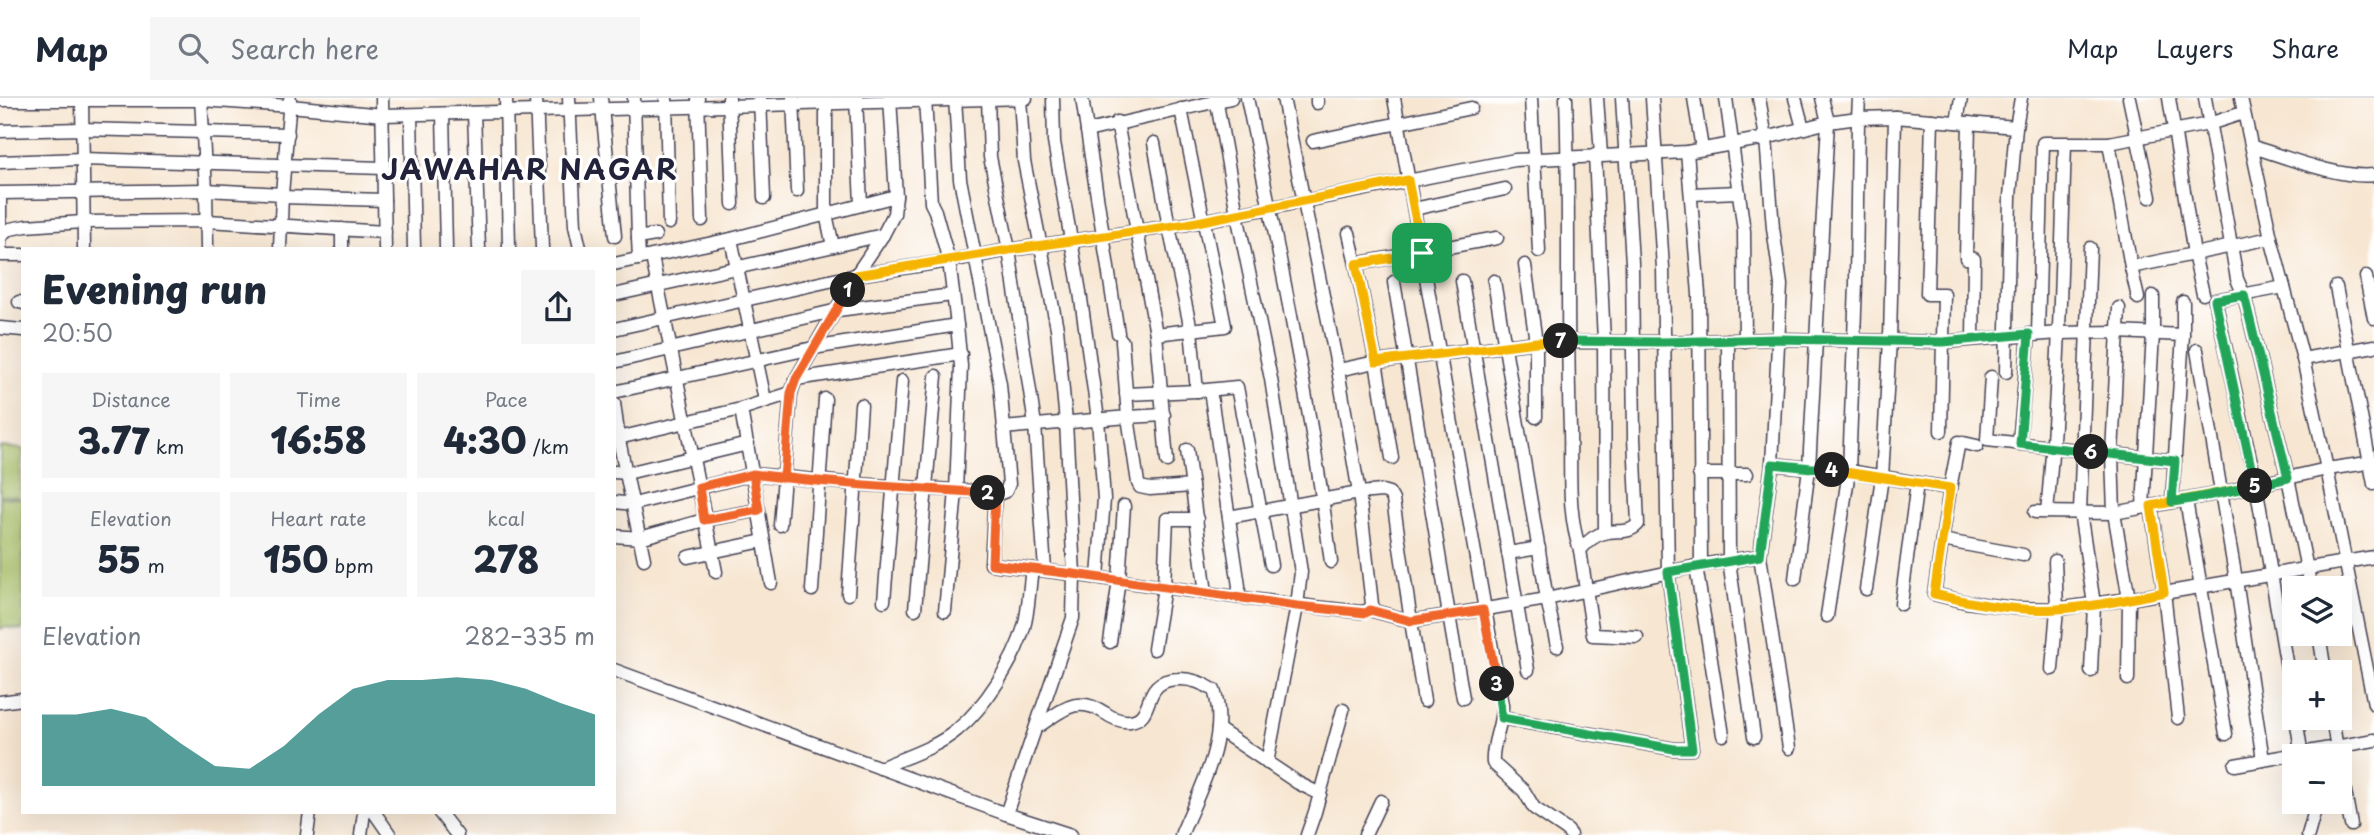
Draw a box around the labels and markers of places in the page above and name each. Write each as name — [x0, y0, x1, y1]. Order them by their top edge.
pin — [1392, 223, 1452, 283]
pin: 1 — [830, 272, 866, 308]
pin: 7 — [1544, 324, 1578, 358]
pin: 6 — [2074, 434, 2108, 470]
pin: 4 — [1814, 452, 1850, 488]
pin: 5 — [2238, 468, 2272, 504]
pin: 2 — [970, 476, 1006, 510]
pin: 3 — [1480, 666, 1514, 702]

